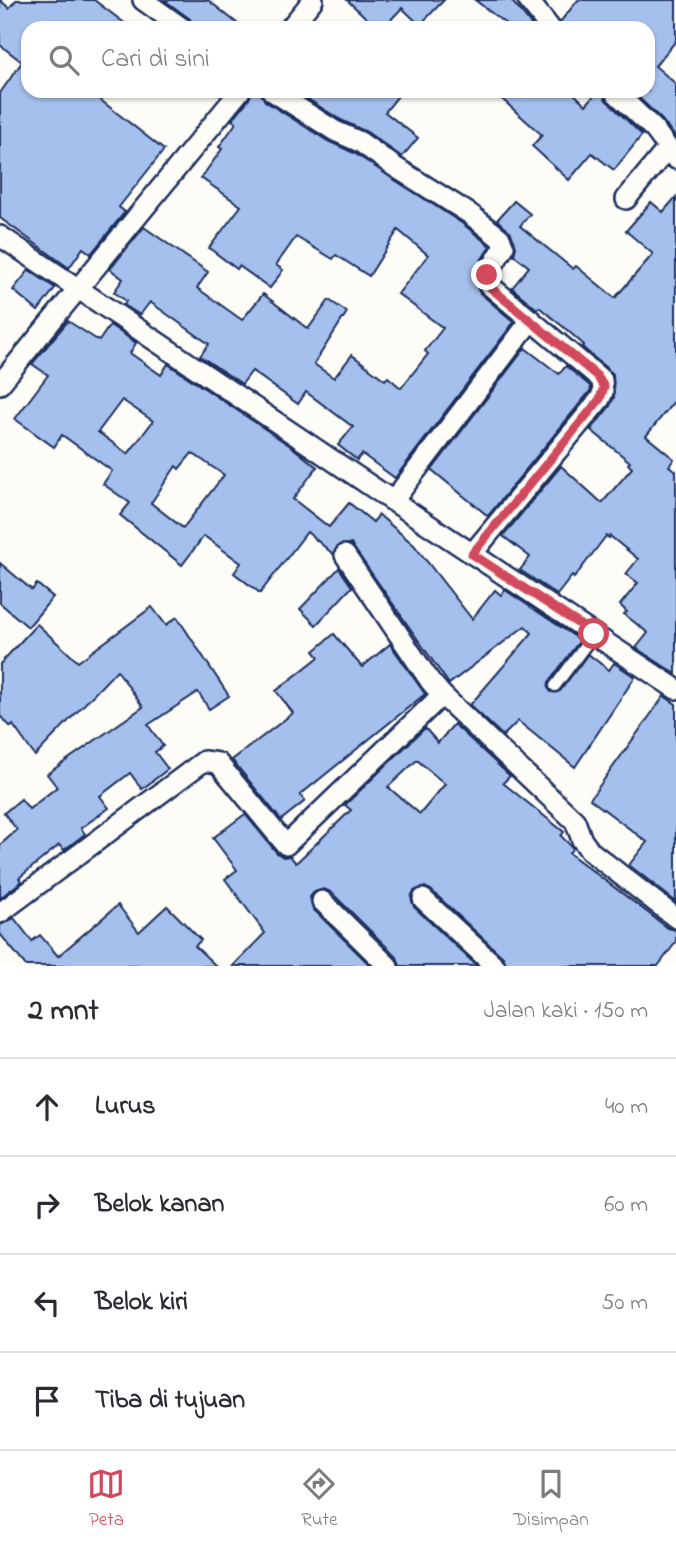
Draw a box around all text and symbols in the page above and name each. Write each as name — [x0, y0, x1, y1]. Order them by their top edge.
search box — [21, 21, 655, 98]
icon: search — [45, 41, 83, 79]
text: Cari di sini — [101, 41, 210, 79]
route end — [471, 259, 502, 290]
route start — [578, 618, 609, 649]
text: 2 mnt — [28, 990, 99, 1034]
text: Jalan kaki · 150 m — [484, 995, 648, 1028]
icon: ahead — [28, 1088, 66, 1126]
text: Lurus — [95, 1088, 156, 1126]
text: 40 m — [605, 1091, 648, 1124]
icon: right — [28, 1186, 66, 1224]
text: Belok kanan — [95, 1186, 224, 1224]
text: 60 m — [604, 1189, 648, 1222]
icon: left — [28, 1284, 66, 1322]
text: Belok kiri — [95, 1284, 188, 1322]
text: 50 m — [601, 1287, 648, 1320]
icon: arrive — [28, 1382, 66, 1420]
text: Tiba di tujuan — [95, 1382, 245, 1420]
tab: Peta — [87, 1465, 125, 1534]
tab: Rute — [300, 1465, 338, 1534]
tab: Disimpan — [513, 1465, 589, 1534]

